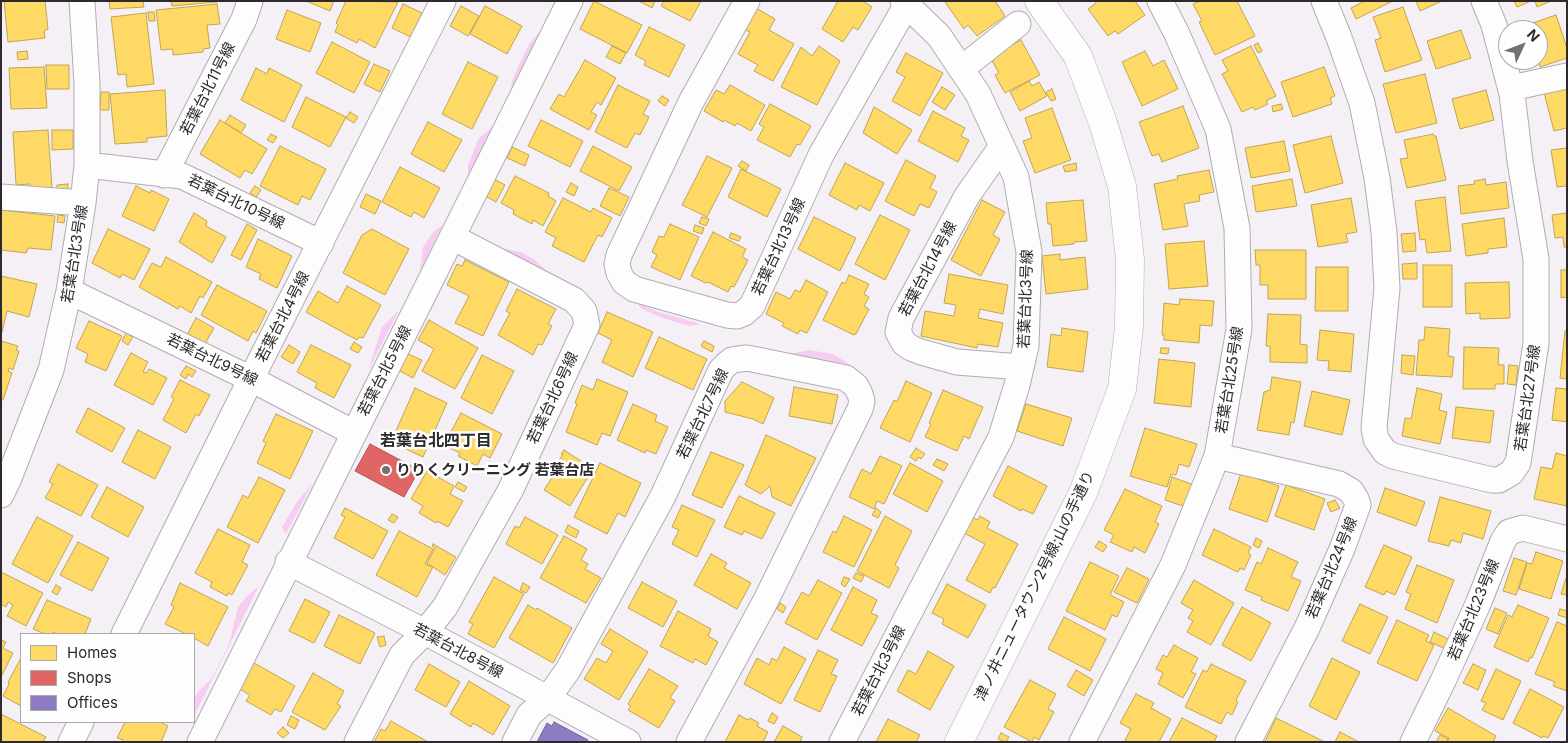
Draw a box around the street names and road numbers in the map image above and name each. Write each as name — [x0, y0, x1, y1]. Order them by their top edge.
street label: 若葉台北11号線 — [177, 39, 239, 139]
street label: 若葉台北10号線 — [185, 171, 287, 233]
street label: 若葉台北13号線 — [749, 195, 809, 299]
street label: 若葉台北3号線 — [58, 204, 92, 304]
street label: 若葉台北14号線 — [895, 218, 961, 320]
street label: 若葉台北3号線 — [1015, 249, 1037, 349]
street label: 若葉台北4号線 — [252, 269, 314, 365]
street label: 若葉台北5号線 — [354, 323, 416, 419]
street label: 若葉台北25号線 — [1213, 325, 1247, 435]
street label: 若葉台北9号線 — [163, 330, 261, 390]
street label: 若葉台北27号線 — [1512, 343, 1544, 453]
street label: 若葉台北6号線 — [524, 349, 582, 447]
street label: 若葉台北7号線 — [673, 366, 733, 462]
street label: 津ノ井ニュータウン2号線;山の手通り — [971, 468, 1099, 704]
street label: 若葉台北24号線 — [1302, 514, 1362, 622]
street label: 若葉台北23号線 — [1445, 557, 1503, 663]
street label: 若葉台北8号線 — [410, 620, 506, 682]
street label: 若葉台北3号線 — [848, 623, 910, 719]

